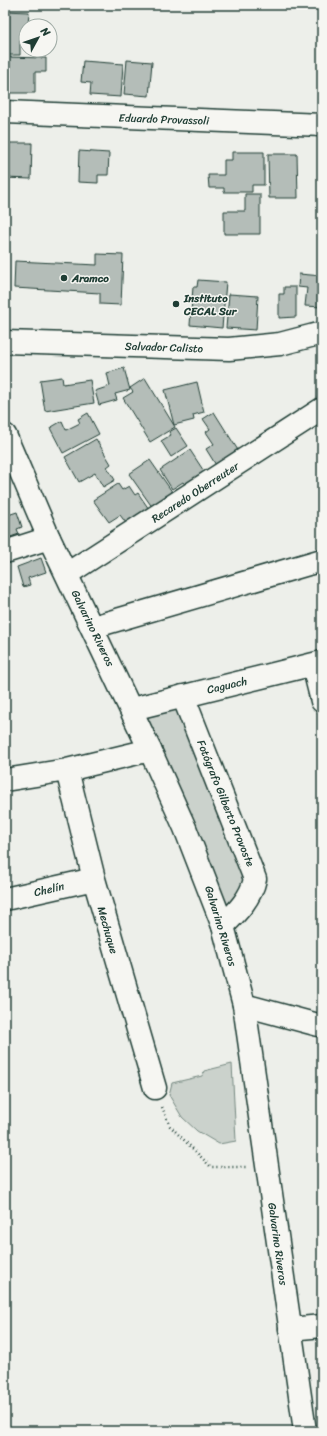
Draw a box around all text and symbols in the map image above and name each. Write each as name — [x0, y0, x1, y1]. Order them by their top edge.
north arrow — [18, 18, 58, 58]
text: N — [35, 22, 55, 41]
street label: Eduardo Provassoli — [118, 108, 211, 131]
place label: Aramco — [71, 269, 109, 288]
marker: Aramco — [59, 273, 69, 283]
place label: Instituto CECAL Sur — [183, 289, 238, 321]
marker: Instituto CECAL Sur — [171, 299, 181, 309]
street label: Salvador Calisto — [125, 337, 204, 358]
street label: Recaredo Oberreuter — [148, 456, 244, 528]
street label: Galvarino Riveros — [66, 587, 120, 671]
street label: Caguach — [205, 672, 249, 699]
street label: Fotógrafo Gilberto Provoste — [191, 737, 260, 870]
street label: Chelín — [32, 877, 66, 902]
street label: Galvarino Riveros — [199, 884, 242, 970]
street label: Mechuque — [92, 904, 123, 956]
street label: Galvarino Riveros — [262, 1201, 293, 1288]

